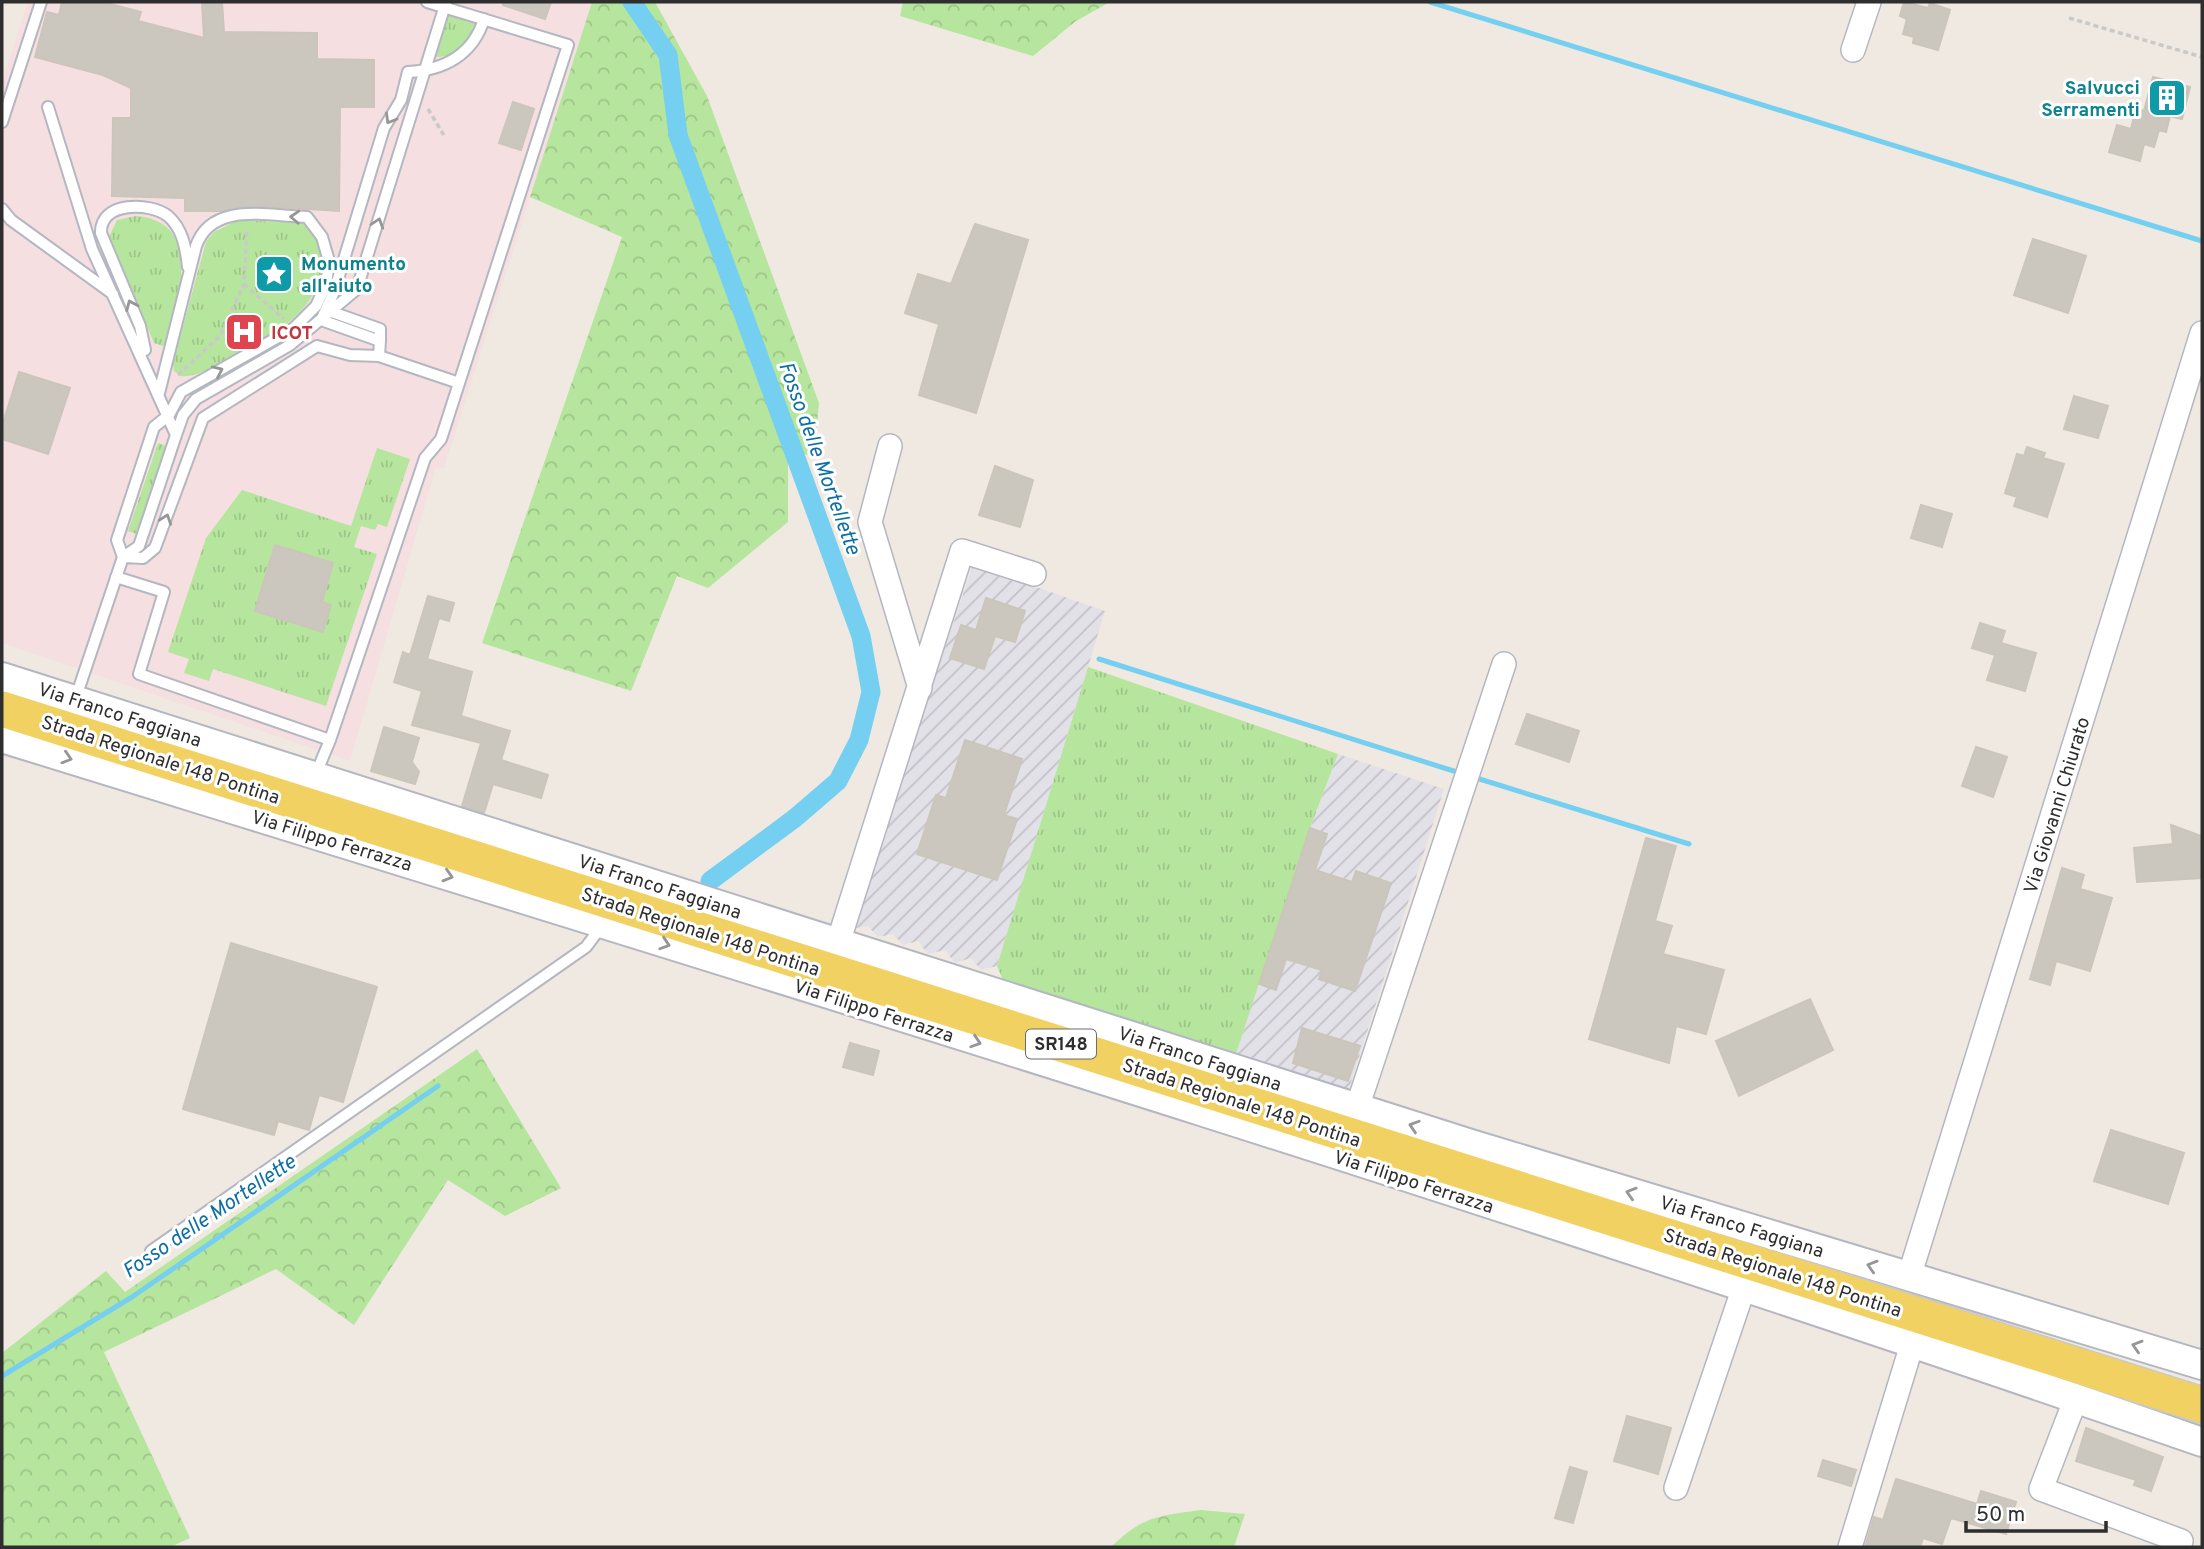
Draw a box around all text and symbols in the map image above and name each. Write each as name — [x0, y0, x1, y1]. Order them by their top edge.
place label: Salvucci Serramenti — [2041, 77, 2140, 123]
building icon: Salvucci Serramenti — [2146, 77, 2188, 119]
one-way arrow — [385, 112, 398, 124]
one-way arrow — [289, 210, 300, 225]
one-way arrow — [370, 217, 385, 229]
place icon: Monumento all'aiuto — [253, 253, 295, 295]
place label: Monumento all'aiuto — [301, 253, 406, 299]
one-way arrow — [126, 299, 140, 311]
hospital icon: ICOT — [223, 311, 265, 353]
place label: ICOT — [271, 322, 313, 346]
water label: Fosso delle Mortellette — [771, 358, 866, 560]
one-way arrow — [211, 365, 223, 379]
one-way arrow — [158, 513, 172, 525]
street label: Via Franco Faggiana — [35, 678, 204, 754]
street label: Strada Regionale 148 Pontina — [38, 711, 283, 811]
street label: Via Giovanni Chiurato — [2020, 714, 2096, 897]
one-way arrow — [61, 750, 73, 765]
street label: Via Filippo Ferrazza — [248, 806, 415, 878]
street label: Via Franco Faggiana — [575, 850, 744, 926]
one-way arrow — [442, 868, 454, 882]
street label: Strada Regionale 148 Pontina — [578, 883, 823, 983]
one-way arrow — [659, 936, 671, 950]
street label: Via Filippo Ferrazza — [790, 975, 956, 1049]
street label: Via Franco Faggiana — [1115, 1022, 1284, 1098]
road number: SR148 — [1026, 1030, 1096, 1058]
one-way arrow — [969, 1034, 981, 1049]
street label: Strada Regionale 148 Pontina — [1119, 1054, 1364, 1154]
one-way arrow — [1408, 1120, 1420, 1134]
street label: Via Filippo Ferrazza — [1330, 1146, 1496, 1220]
water label: Fosso delle Mortellette — [118, 1149, 303, 1285]
one-way arrow — [1625, 1186, 1637, 1201]
street label: Via Franco Faggiana — [1656, 1192, 1826, 1264]
street label: Strada Regionale 148 Pontina — [1660, 1224, 1905, 1324]
one-way arrow — [1866, 1259, 1878, 1274]
one-way arrow — [2131, 1339, 2143, 1354]
scale bar — [1966, 1490, 2106, 1534]
text: 50 m — [1976, 1502, 2025, 1529]

